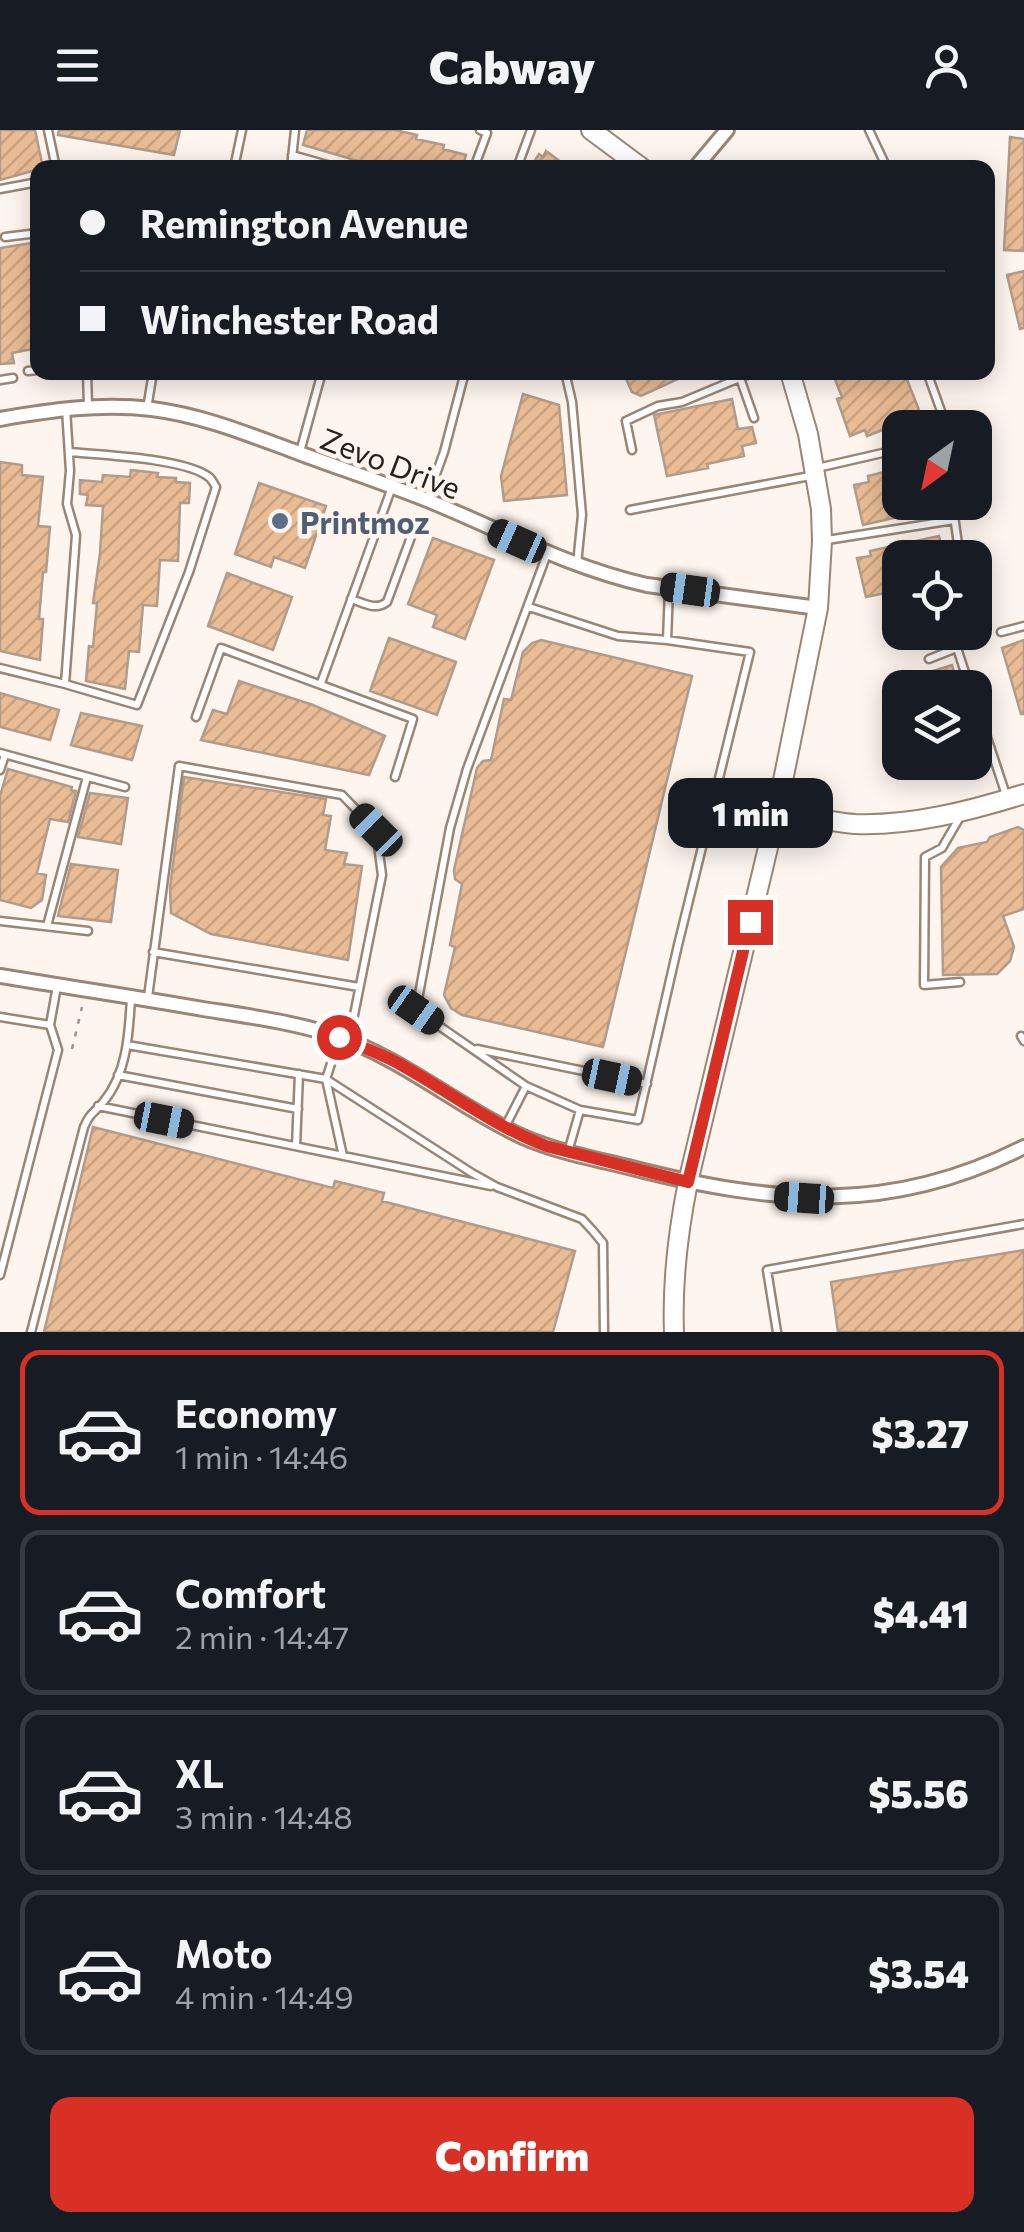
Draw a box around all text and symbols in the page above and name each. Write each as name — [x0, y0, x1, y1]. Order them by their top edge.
icon: menu — [50, 38, 105, 93]
text: Cabway — [429, 38, 595, 93]
icon: person — [919, 38, 974, 93]
text: Remington Avenue — [140, 199, 468, 246]
text: Winchester Road — [140, 295, 439, 342]
north arrow — [882, 410, 992, 520]
map controls — [882, 410, 992, 780]
street label: Zevo Drive — [316, 418, 466, 506]
place label: Printmoz — [300, 503, 430, 540]
marker: Printmoz — [269, 510, 291, 532]
car — [483, 515, 551, 567]
button: locate — [882, 540, 992, 650]
car — [658, 571, 722, 609]
button: layers — [882, 670, 992, 780]
callout: 1 min — [668, 777, 832, 847]
text: 1 min — [712, 793, 789, 833]
car — [344, 798, 408, 862]
route end — [728, 900, 773, 945]
car — [383, 981, 449, 1039]
route start — [317, 1015, 362, 1060]
car — [580, 1056, 644, 1098]
car — [132, 1100, 196, 1140]
car — [773, 1181, 835, 1215]
icon: car — [55, 1388, 145, 1478]
text: Economy — [175, 1389, 337, 1436]
text: $3.27 — [871, 1409, 969, 1456]
text: 1 min · 14:46 — [175, 1436, 348, 1476]
icon: car — [55, 1568, 145, 1658]
text: Comfort — [175, 1569, 326, 1616]
text: $4.41 — [873, 1589, 969, 1636]
text: 2 min · 14:47 — [175, 1616, 349, 1656]
icon: car — [55, 1748, 145, 1838]
text: XL — [175, 1749, 224, 1796]
text: $5.56 — [868, 1769, 969, 1816]
text: 3 min · 14:48 — [175, 1796, 353, 1836]
icon: car — [55, 1928, 145, 2018]
text: Moto — [175, 1929, 273, 1976]
text: $3.54 — [868, 1949, 969, 1996]
text: 4 min · 14:49 — [175, 1976, 354, 2016]
button: Confirm — [50, 2097, 974, 2212]

